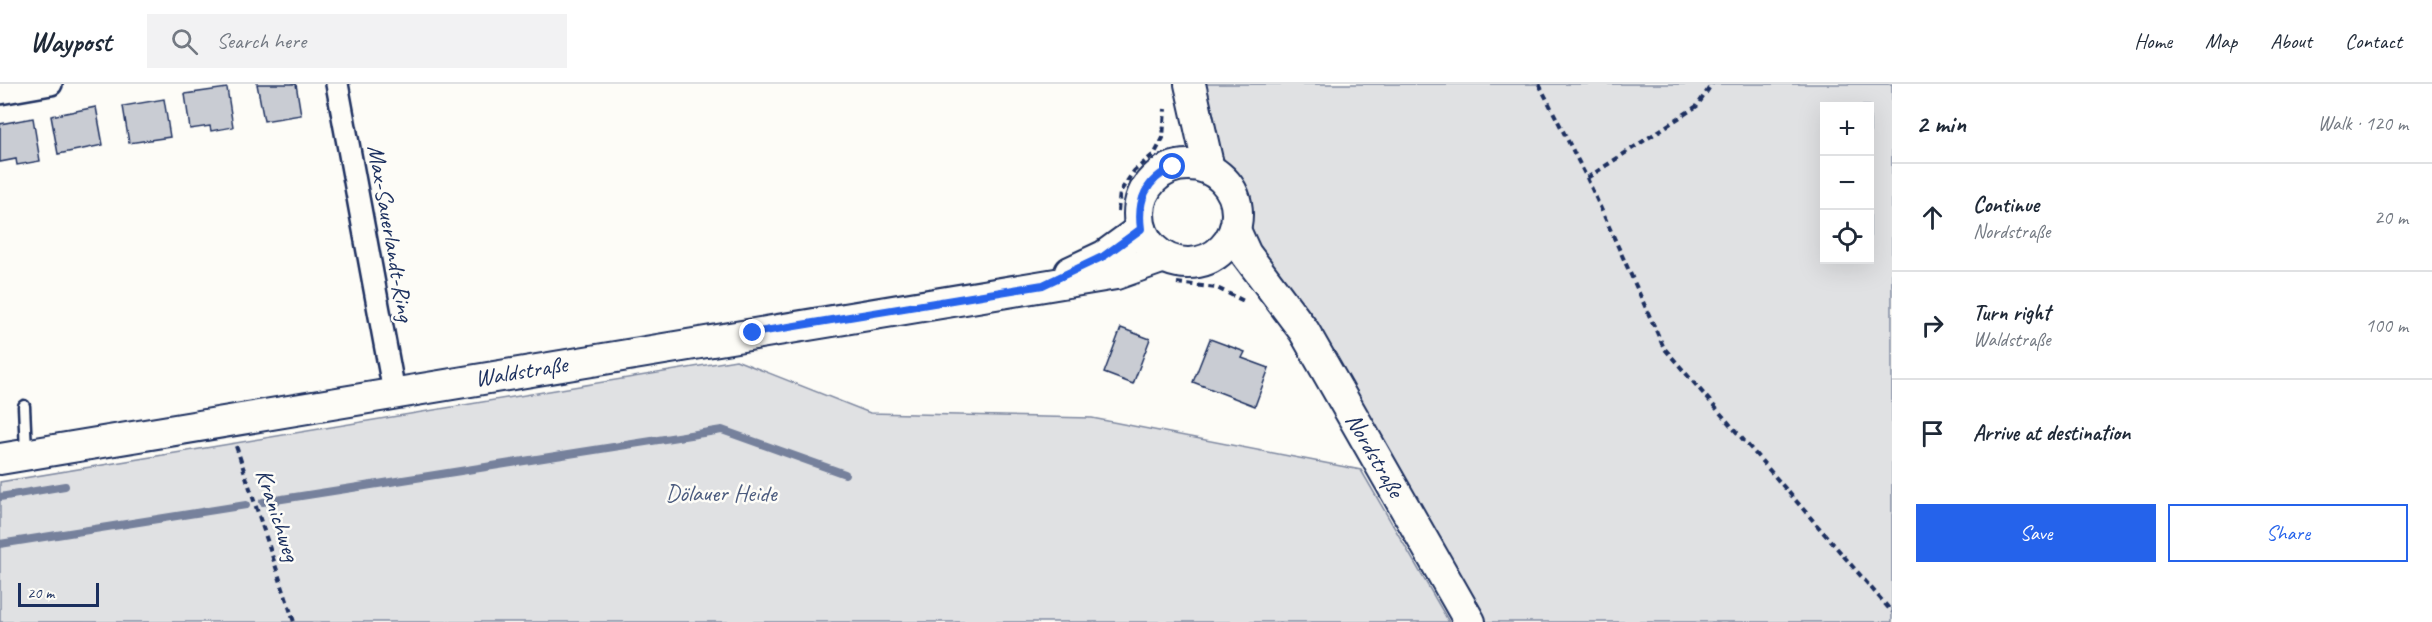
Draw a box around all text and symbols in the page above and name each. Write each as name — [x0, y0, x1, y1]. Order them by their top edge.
search box — [147, 14, 567, 68]
text: Waypost — [30, 24, 111, 59]
icon: search — [168, 25, 201, 58]
text: Search here — [216, 27, 306, 55]
text: Home — [2134, 28, 2172, 54]
text: Map — [2205, 28, 2237, 54]
text: About — [2270, 28, 2312, 54]
text: Contact — [2345, 28, 2402, 54]
map controls — [1820, 102, 1874, 264]
button: + — [1820, 102, 1874, 156]
text: 2 min — [1916, 107, 1966, 140]
text: Walk · 120 m — [2318, 111, 2408, 136]
street label: Max-Sauerlandt-Ring — [361, 143, 422, 326]
route start — [1159, 153, 1185, 179]
button: − — [1820, 156, 1874, 210]
text: Continue — [1973, 191, 2039, 219]
icon: ahead — [1916, 201, 1949, 234]
text: 20 m — [2374, 205, 2408, 230]
button: locate — [1820, 210, 1874, 264]
text: Nordstraße — [1973, 219, 2050, 244]
text: Turn right — [1973, 299, 2050, 327]
icon: right — [1916, 309, 1949, 342]
text: 100 m — [2365, 313, 2408, 338]
route end — [739, 319, 765, 345]
text: Waldstraße — [1973, 327, 2051, 352]
street label: Waldstraße — [473, 349, 571, 393]
street label: Nordstraße — [1339, 407, 1412, 505]
icon: arrive — [1916, 417, 1949, 450]
text: Arrive at destination — [1973, 419, 2130, 447]
street label: Kranichweg — [249, 465, 307, 566]
park label: Dölauer Heide — [665, 478, 779, 508]
button: Save — [1916, 504, 2156, 562]
button: Share — [2168, 504, 2408, 562]
scale bar — [18, 580, 99, 608]
text: 20 m — [27, 583, 54, 603]

